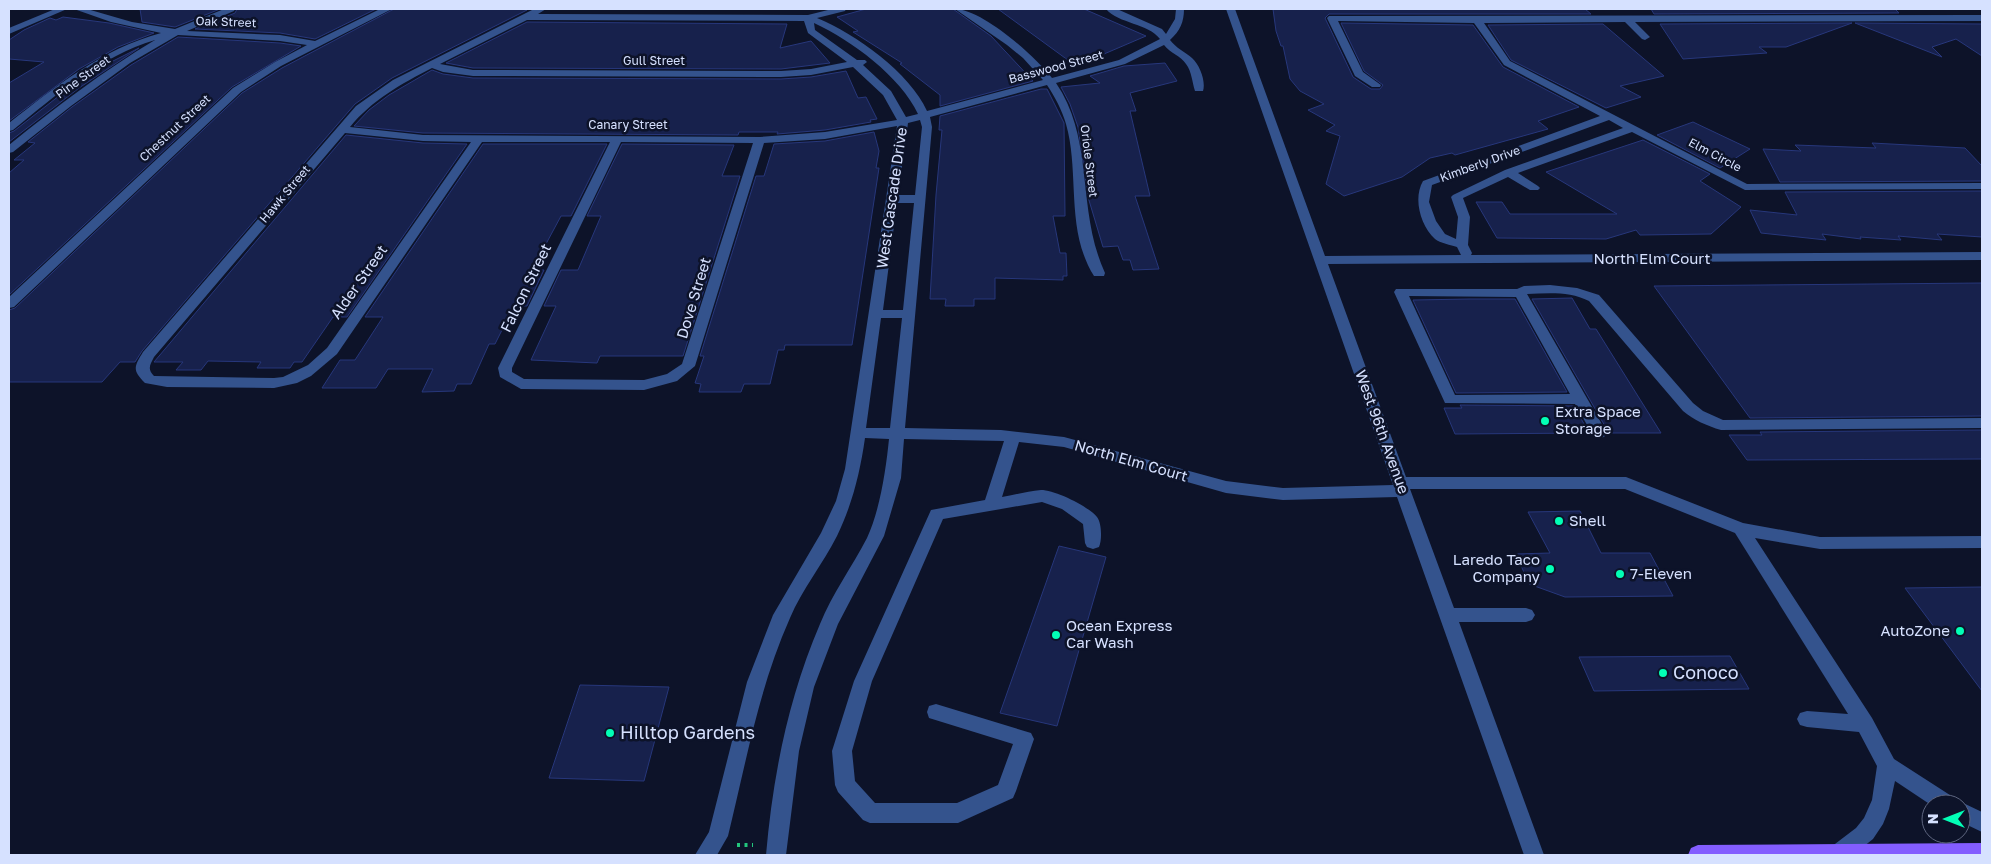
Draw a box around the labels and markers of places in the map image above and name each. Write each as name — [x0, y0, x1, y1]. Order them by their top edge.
place label: Extra Space Storage — [1555, 402, 1641, 437]
marker: Extra Space Storage — [1539, 415, 1551, 427]
place label: Shell — [1569, 511, 1606, 529]
marker: Shell — [1553, 515, 1565, 527]
place label: Laredo Taco Company — [1453, 550, 1541, 585]
marker: Laredo Taco Company — [1544, 563, 1556, 575]
place label: 7-Eleven — [1630, 564, 1692, 582]
marker: 7-Eleven — [1614, 568, 1626, 580]
place label: Ocean Express Car Wash — [1066, 616, 1172, 651]
place label: AutoZone — [1881, 621, 1950, 639]
marker: AutoZone — [1954, 625, 1966, 637]
marker: Ocean Express Car Wash — [1050, 629, 1062, 641]
place label: Conoco — [1673, 661, 1739, 683]
marker: Conoco — [1657, 667, 1669, 679]
place label: Hilltop Gardens — [620, 721, 755, 743]
marker: Hilltop Gardens — [604, 727, 616, 739]

